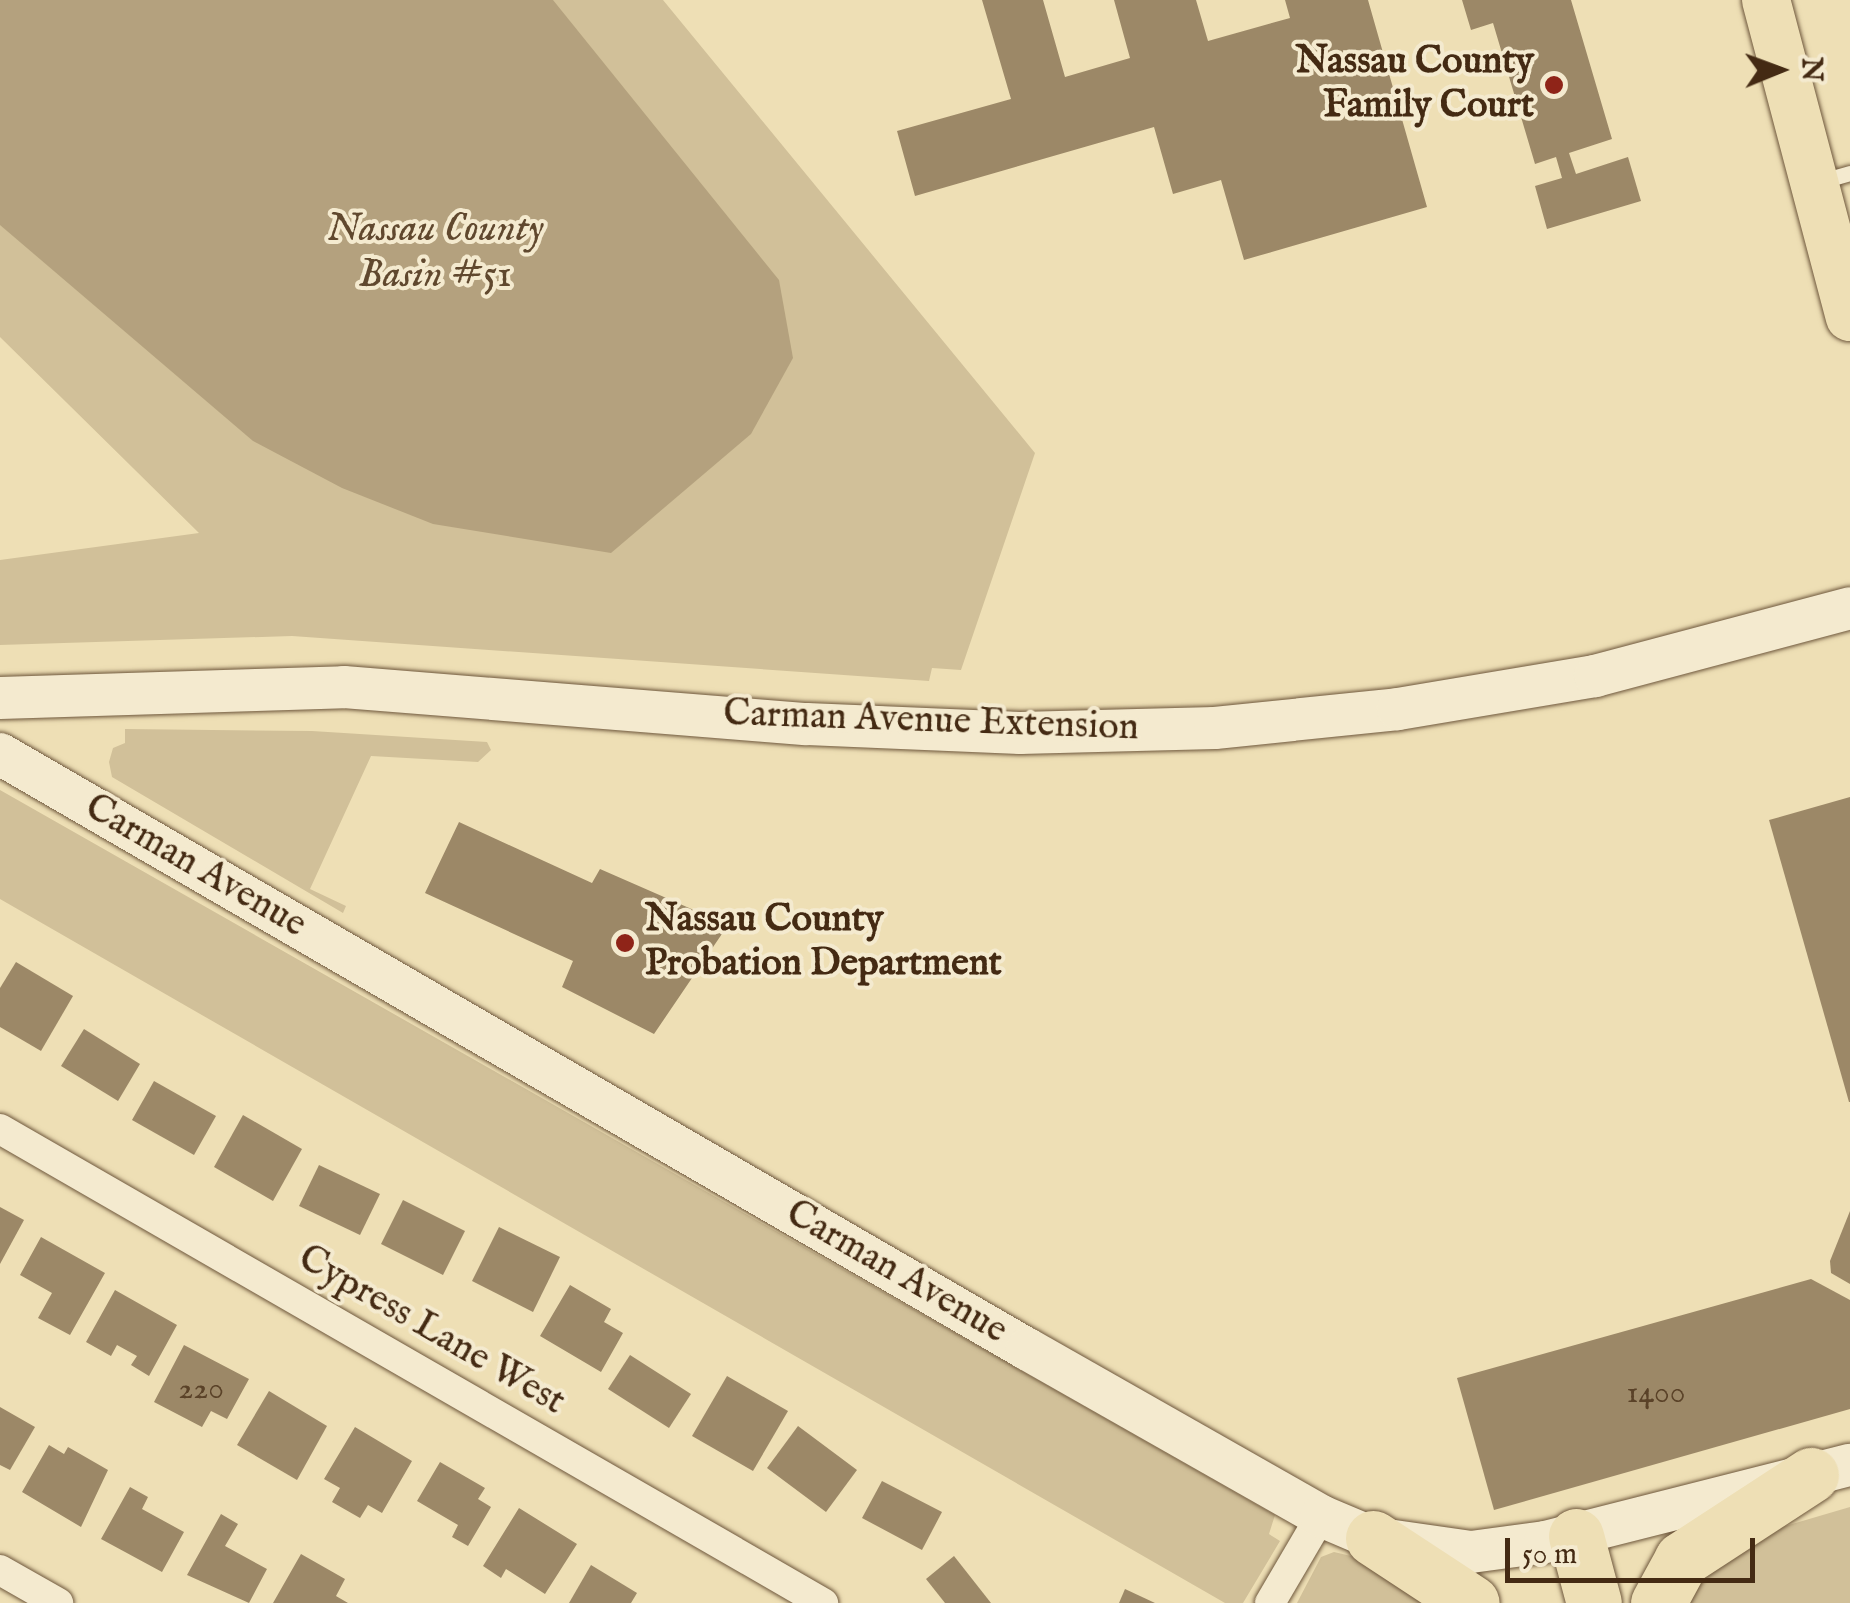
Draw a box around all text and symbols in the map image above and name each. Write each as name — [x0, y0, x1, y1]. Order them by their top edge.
north arrow — [1730, 20, 1830, 120]
place label: Nassau County Family Court — [1296, 40, 1534, 130]
text: N — [1793, 57, 1828, 82]
marker: Nassau County Family Court — [1543, 74, 1565, 96]
water label: Nassau County Basin #51 — [326, 206, 544, 300]
street label: Carman Avenue Extension — [722, 692, 1140, 752]
street label: Carman Avenue — [76, 785, 314, 949]
place label: Nassau County Probation Department — [645, 898, 1002, 988]
marker: Nassau County Probation Department — [614, 932, 636, 954]
street label: Carman Avenue — [777, 1191, 1015, 1355]
street label: Cypress Lane West — [290, 1236, 572, 1426]
house number: 220 — [178, 1371, 224, 1409]
house number: 1400 — [1626, 1375, 1686, 1413]
scale bar — [1510, 1518, 1760, 1580]
text: 50 m — [1522, 1536, 1577, 1574]

